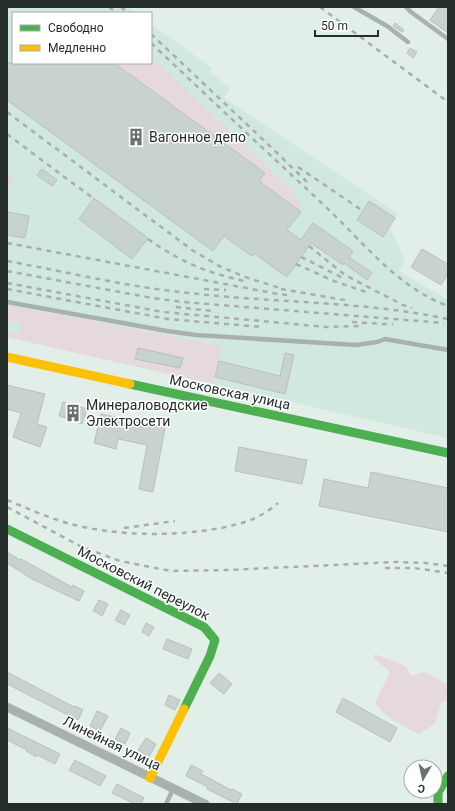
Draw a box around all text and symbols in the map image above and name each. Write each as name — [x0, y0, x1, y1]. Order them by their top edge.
legend — [12, 12, 152, 64]
scale bar — [315, 12, 378, 38]
text: 50 m — [321, 19, 348, 33]
text: Свободно — [48, 21, 104, 35]
text: Медленно — [48, 41, 106, 55]
building icon: Вагонное депо — [126, 127, 146, 147]
place label: Вагонное депо — [149, 129, 246, 145]
street label: Московская улица — [168, 371, 292, 413]
place label: Минераловодские Электросети — [86, 397, 208, 429]
building icon: Минераловодские Электросети — [63, 403, 83, 423]
street label: Московский переулок — [75, 543, 213, 624]
street label: Линейная улица — [60, 712, 164, 774]
north arrow — [403, 759, 443, 799]
text: С — [417, 781, 426, 795]

